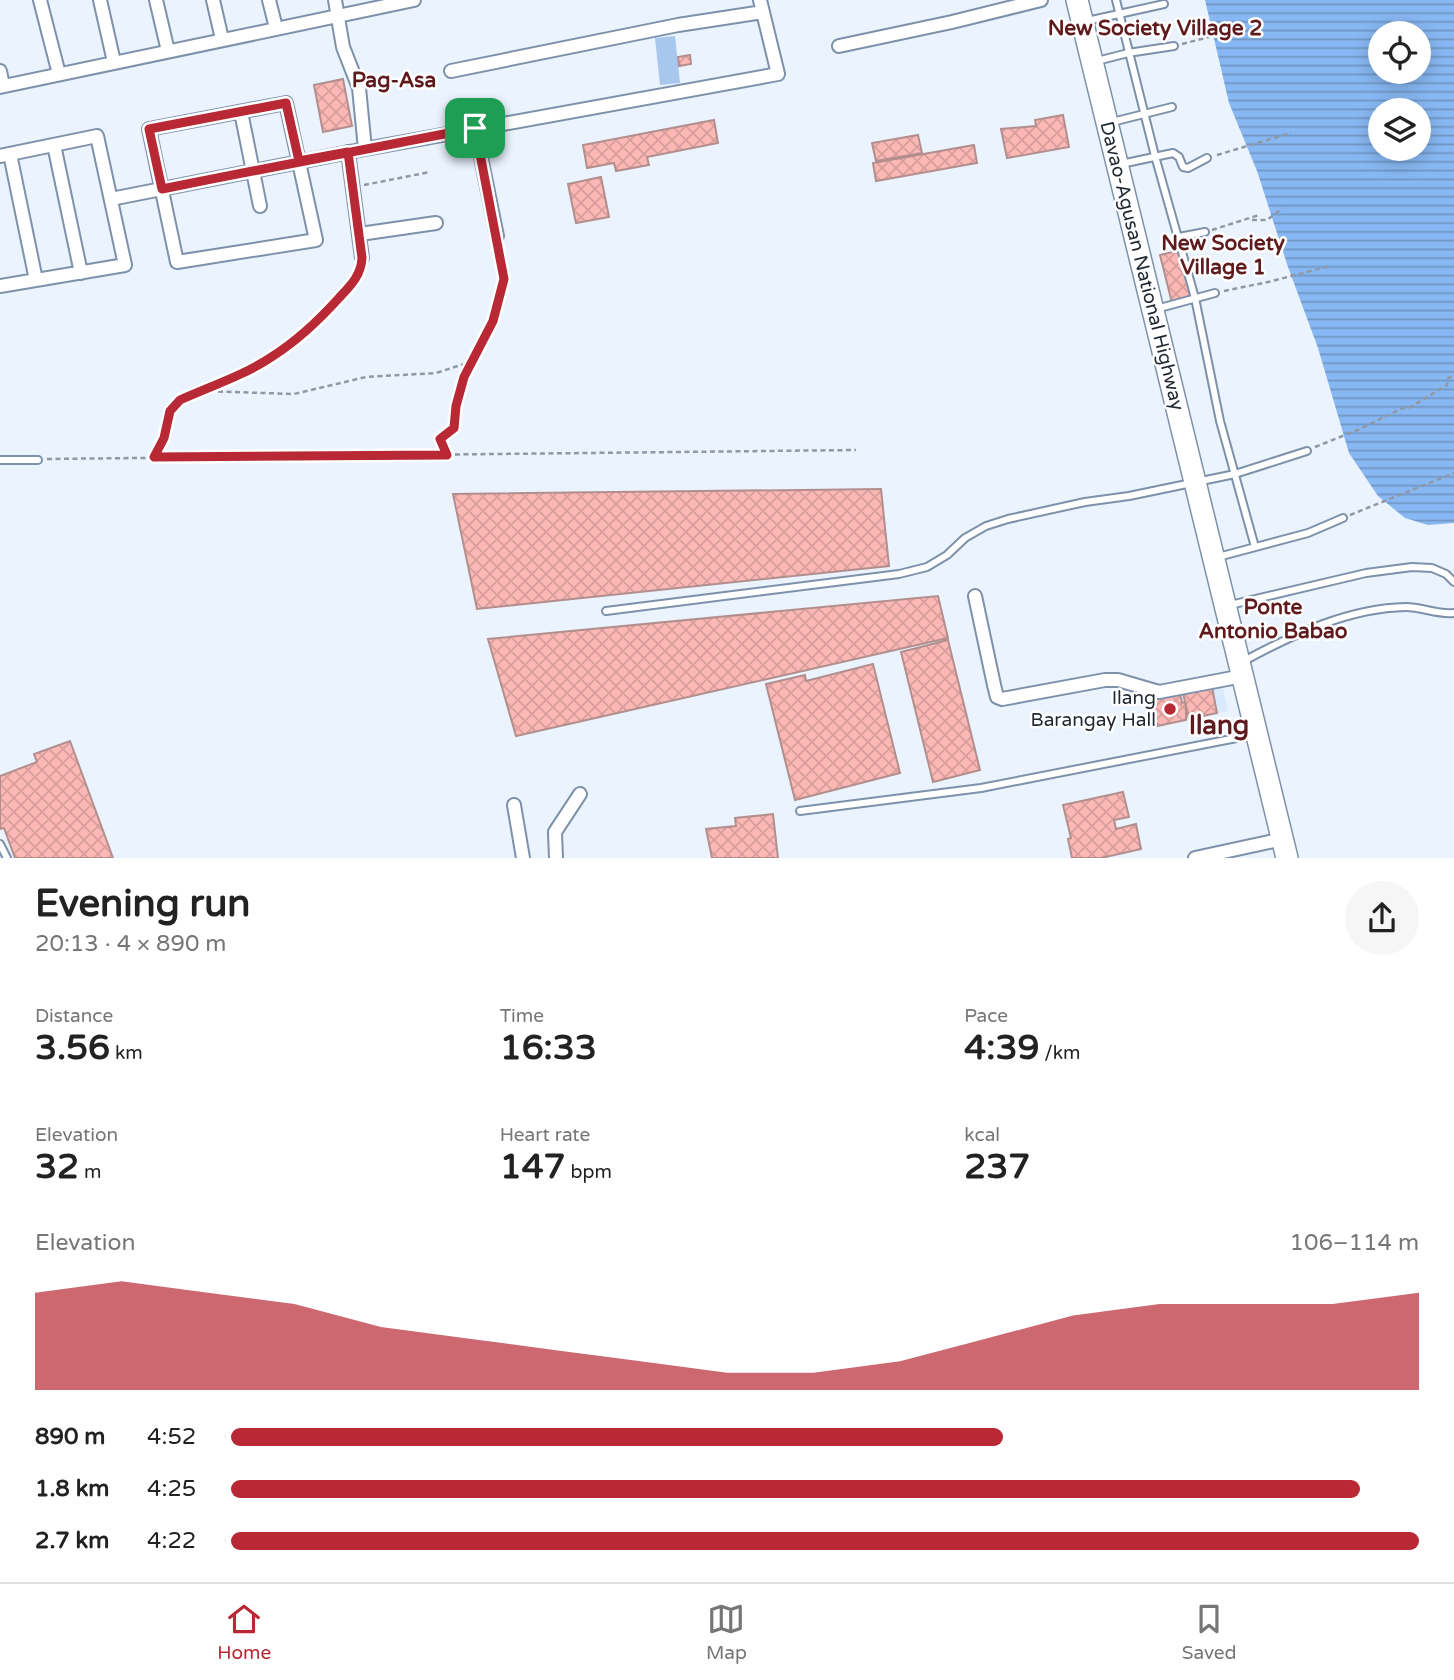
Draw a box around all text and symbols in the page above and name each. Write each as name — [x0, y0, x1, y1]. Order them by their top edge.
district label: New Society Village 2 — [1048, 16, 1262, 41]
map controls — [1368, 21, 1431, 161]
button: locate — [1368, 21, 1431, 84]
district label: Pag-Asa — [352, 68, 436, 93]
pin — [445, 98, 505, 158]
button: layers — [1368, 98, 1431, 161]
icon: arrive — [456, 109, 494, 147]
street label: Davao-Agusan National Highway — [1095, 119, 1189, 413]
district label: New Society Village 1 — [1161, 231, 1286, 280]
district label: Ponte Antonio Babao — [1198, 595, 1348, 644]
place label: Ilang Barangay Hall — [1031, 687, 1156, 731]
marker: Ilang Barangay Hall — [1162, 701, 1178, 717]
district label: Ilang — [1189, 710, 1249, 741]
text: Evening run — [35, 881, 250, 927]
button: share — [1345, 881, 1419, 955]
text: 20:13 · 4 × 890 m — [35, 930, 226, 958]
text: Distance — [35, 1005, 113, 1027]
text: Time — [500, 1005, 544, 1027]
text: Pace — [964, 1005, 1008, 1027]
text: 3.56 — [35, 1027, 110, 1069]
text: 16:33 — [500, 1027, 597, 1069]
text: 4:39 — [964, 1027, 1039, 1069]
text: km — [110, 1042, 143, 1064]
text: /km — [1039, 1042, 1081, 1064]
text: Elevation — [35, 1124, 118, 1146]
text: Heart rate — [500, 1124, 590, 1146]
text: kcal — [964, 1124, 1000, 1146]
text: 32 — [35, 1146, 79, 1188]
text: 147 — [500, 1146, 566, 1188]
text: 237 — [964, 1146, 1030, 1188]
text: m — [79, 1161, 101, 1183]
text: bpm — [566, 1161, 612, 1183]
text: Elevation — [35, 1229, 136, 1257]
text: 106–114 m — [1290, 1229, 1419, 1257]
text: 890 m — [35, 1423, 105, 1451]
text: 4:52 — [147, 1423, 196, 1451]
text: 1.8 km — [35, 1475, 109, 1503]
text: 4:25 — [147, 1475, 196, 1503]
text: 2.7 km — [35, 1527, 109, 1555]
text: 4:22 — [147, 1527, 196, 1555]
tab: Home — [217, 1600, 271, 1664]
tab: Map — [706, 1600, 747, 1664]
tab: Saved — [1182, 1600, 1237, 1664]

